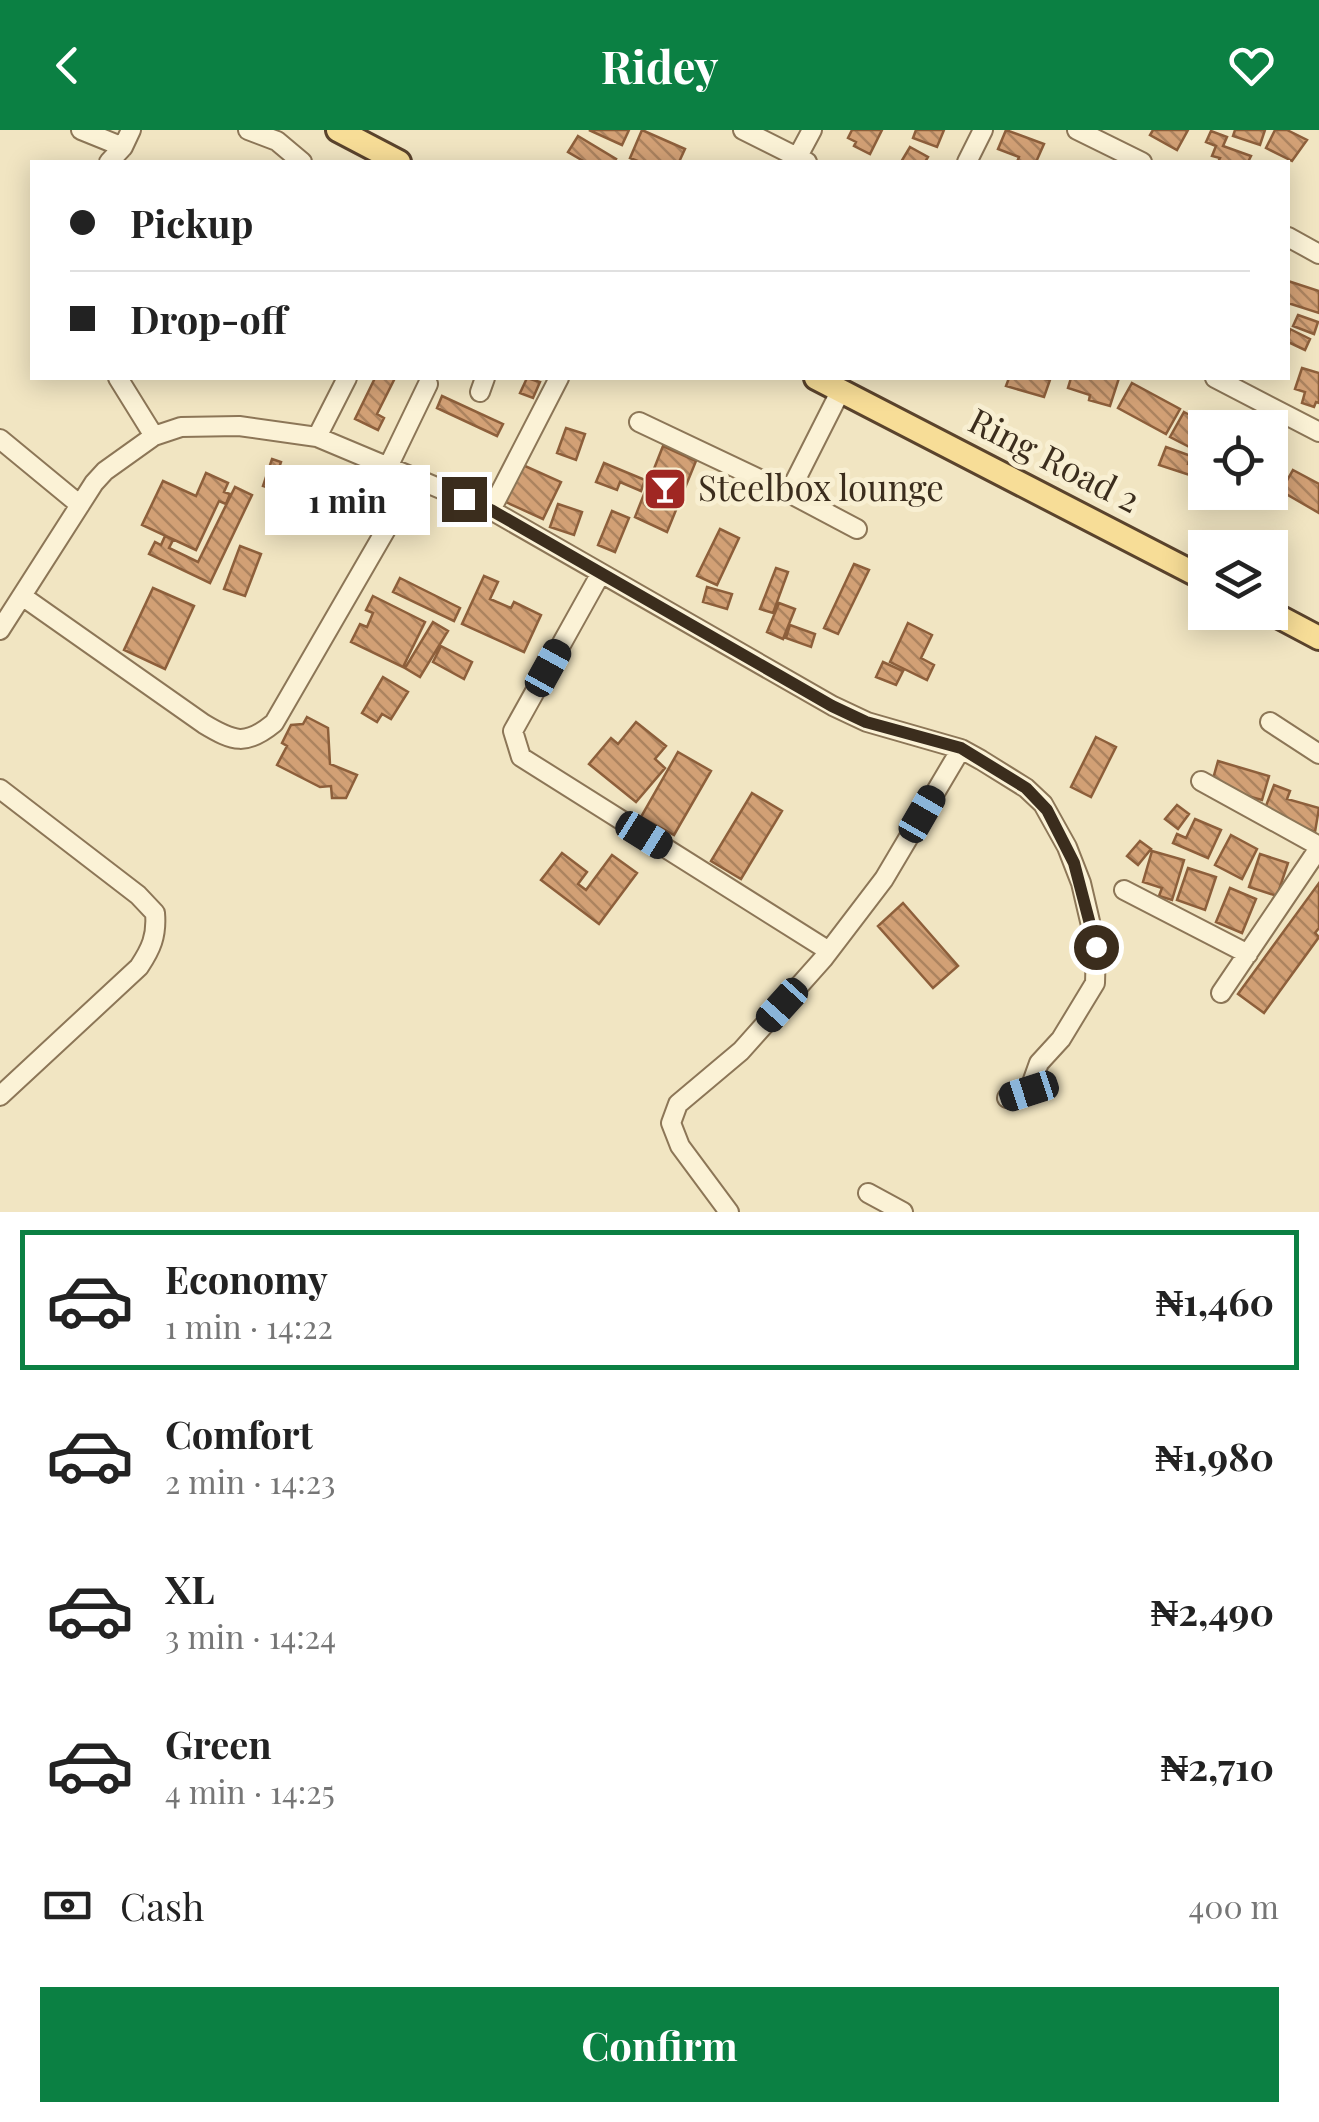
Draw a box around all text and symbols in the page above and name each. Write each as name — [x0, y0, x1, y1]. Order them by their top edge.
text: Ridey — [601, 35, 718, 95]
icon: back — [40, 38, 95, 93]
icon: heart — [1224, 38, 1279, 93]
text: Pickup — [130, 197, 253, 248]
text: Drop-off — [130, 293, 287, 344]
street label: Ring Road 2 — [962, 396, 1149, 522]
map controls — [1188, 410, 1288, 630]
button: locate — [1188, 410, 1288, 510]
place label: Steelbox lounge — [698, 463, 944, 510]
callout: 1 min — [264, 464, 429, 534]
bar icon: Steelbox lounge — [642, 466, 688, 512]
route end — [442, 477, 487, 522]
text: 1 min — [308, 478, 387, 521]
button: layers — [1188, 530, 1288, 630]
car — [520, 634, 576, 702]
car — [894, 781, 950, 847]
car — [611, 806, 677, 864]
route start — [1074, 925, 1119, 970]
car — [751, 973, 813, 1037]
car — [996, 1067, 1062, 1115]
text: Economy — [165, 1253, 328, 1304]
icon: car — [45, 1255, 135, 1345]
text: ₦1,460 — [1156, 1275, 1274, 1326]
text: 1 min · 14:22 — [165, 1304, 333, 1347]
text: Comfort — [165, 1408, 313, 1459]
icon: car — [45, 1410, 135, 1500]
text: ₦1,980 — [1155, 1430, 1274, 1481]
text: 2 min · 14:23 — [165, 1459, 336, 1502]
text: XL — [165, 1563, 214, 1614]
icon: car — [45, 1565, 135, 1655]
text: ₦2,490 — [1151, 1585, 1274, 1636]
text: 3 min · 14:24 — [165, 1614, 336, 1657]
text: Green — [165, 1718, 272, 1769]
icon: car — [45, 1720, 135, 1810]
text: ₦2,710 — [1161, 1740, 1274, 1791]
text: 4 min · 14:25 — [165, 1769, 335, 1812]
icon: cash — [40, 1878, 95, 1933]
text: Cash — [120, 1880, 204, 1931]
text: 400 m — [1188, 1884, 1279, 1927]
button: Confirm — [40, 1987, 1279, 2102]

